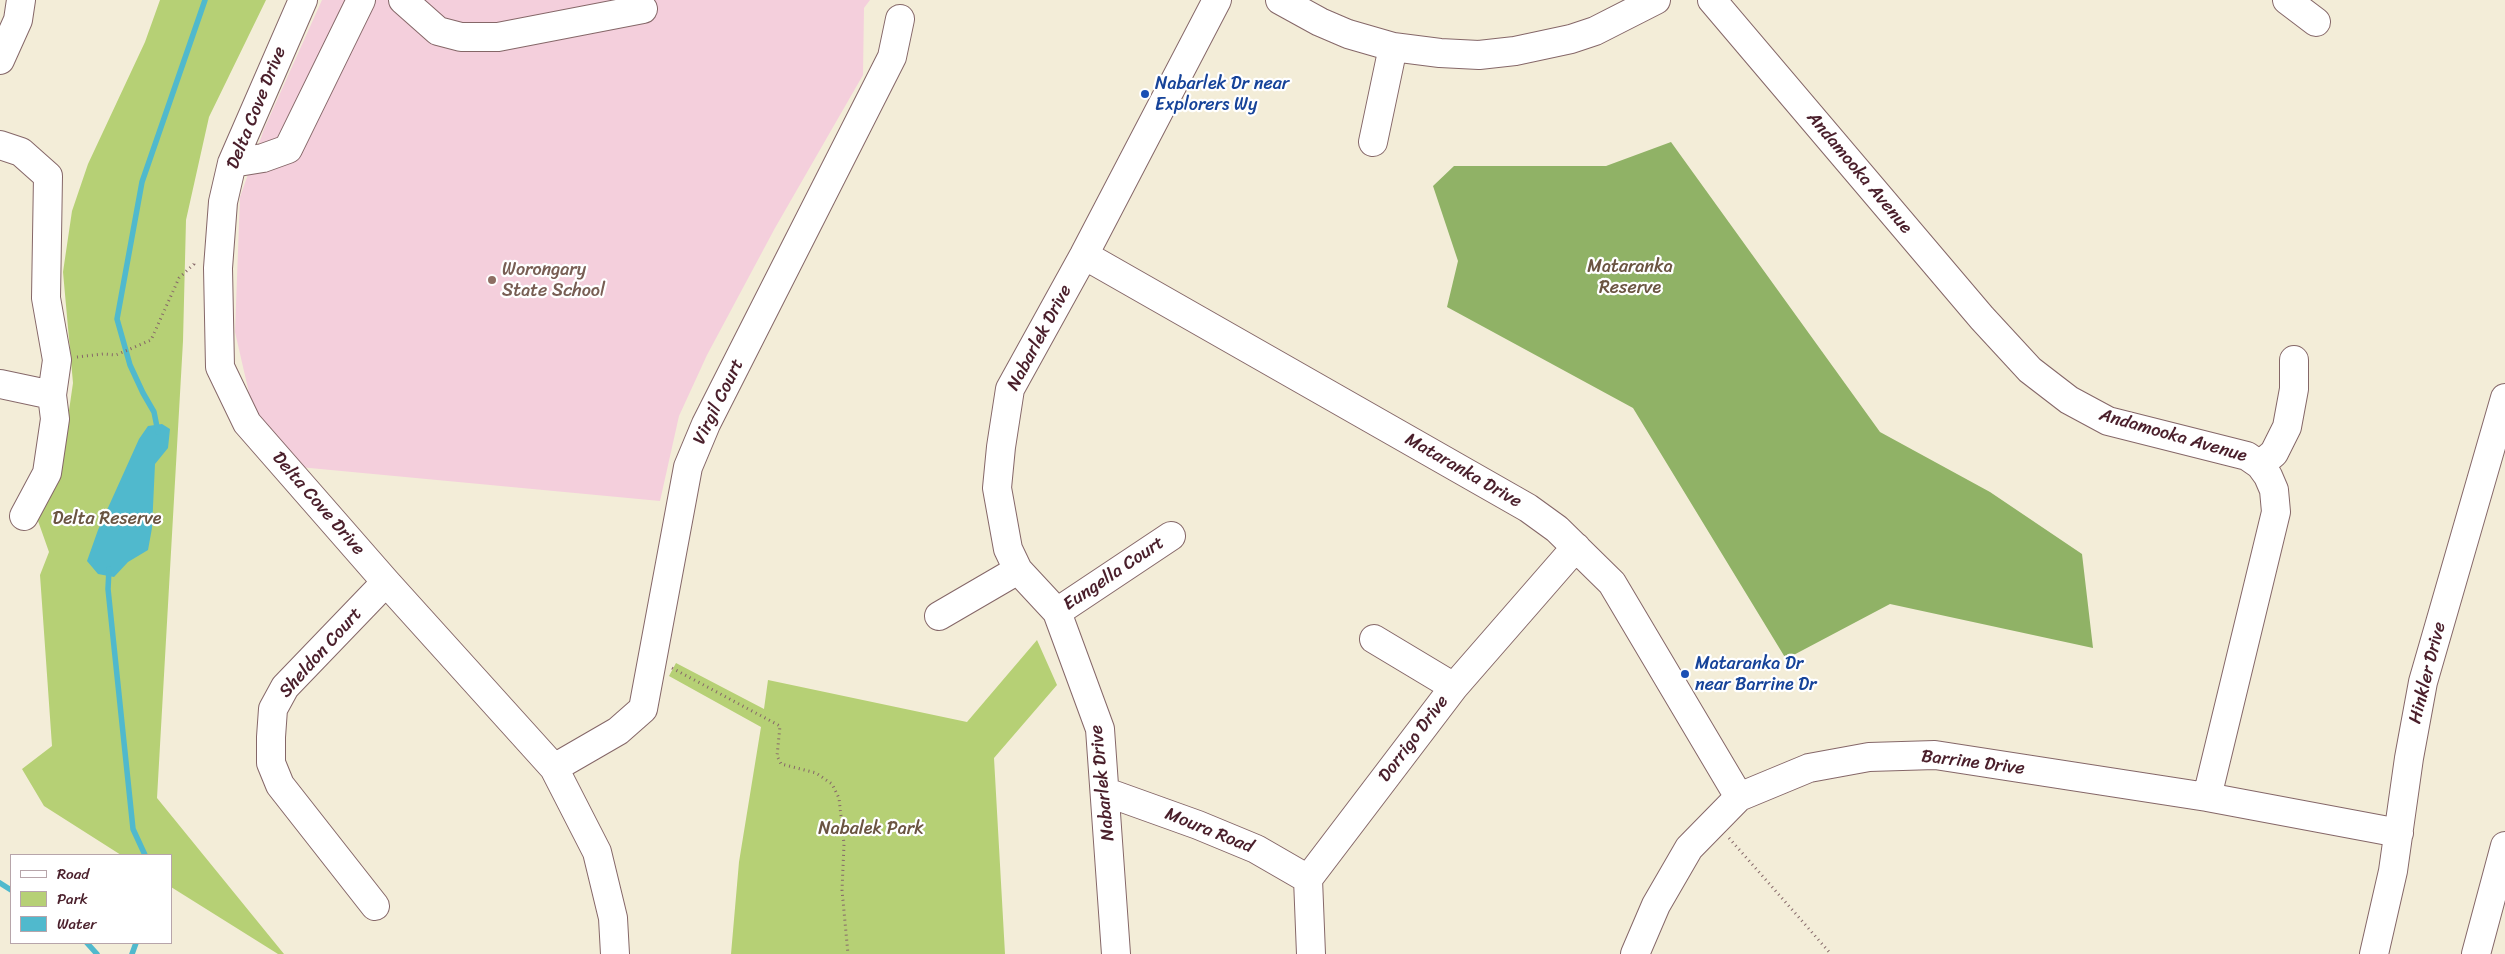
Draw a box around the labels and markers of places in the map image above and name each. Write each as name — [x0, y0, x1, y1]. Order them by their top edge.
place label: Nabarlek Dr near Explorers Wy — [1155, 73, 1289, 116]
marker: Nabarlek Dr near Explorers Wy — [1139, 88, 1151, 100]
place label: Worongary State School — [502, 259, 605, 302]
marker: Worongary State School — [486, 274, 498, 286]
place label: Mataranka Dr near Barrine Dr — [1695, 653, 1816, 696]
marker: Mataranka Dr near Barrine Dr — [1679, 668, 1691, 680]

